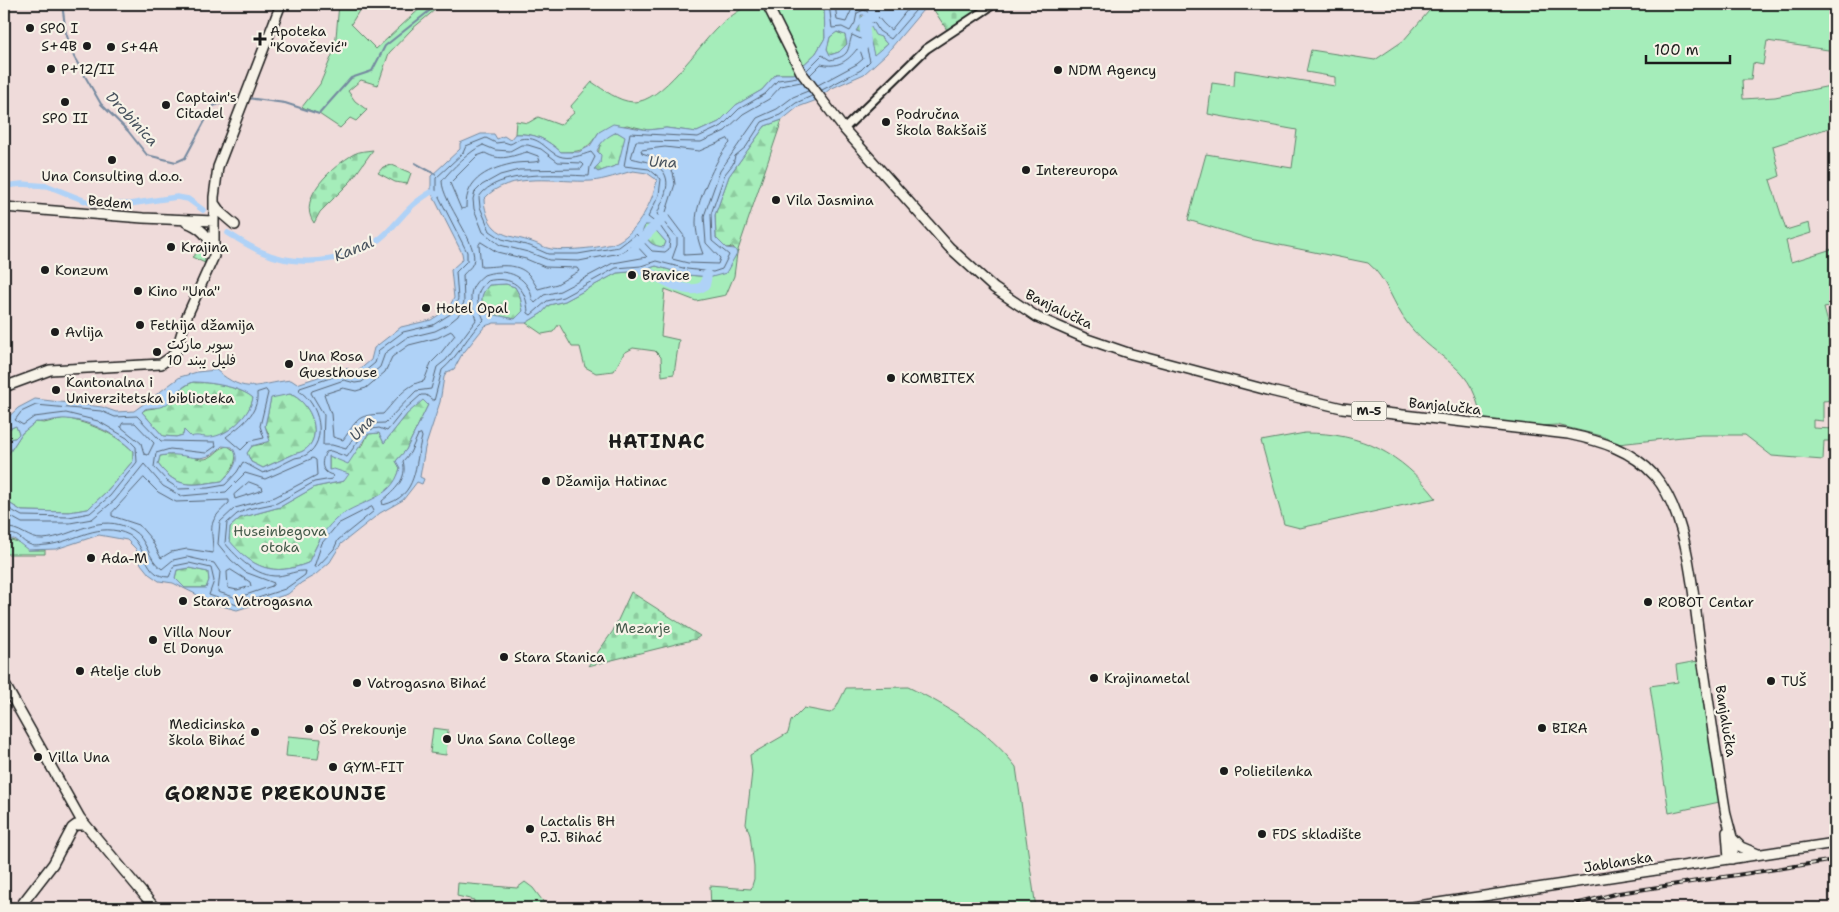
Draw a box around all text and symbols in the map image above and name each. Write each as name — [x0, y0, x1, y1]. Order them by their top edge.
place label: SPO I — [40, 19, 78, 37]
marker: SPO I — [24, 22, 36, 34]
place label: Apoteka "Kovačević" — [270, 22, 347, 56]
scale bar — [1646, 32, 1730, 64]
marker: Apoteka "Kovačević" — [254, 33, 266, 45]
place label: S+4B — [41, 37, 77, 55]
place label: S+4A — [121, 38, 159, 56]
marker: S+4B — [81, 40, 93, 52]
text: 100 m — [1654, 40, 1699, 60]
marker: S+4A — [105, 41, 117, 53]
place label: P+12/II — [61, 60, 115, 78]
place label: NDM Agency — [1068, 61, 1156, 79]
marker: P+12/II — [45, 63, 57, 75]
marker: NDM Agency — [1052, 64, 1064, 76]
water label: Drobinica — [101, 87, 163, 151]
place label: Captain's Citadel — [176, 88, 237, 122]
marker: SPO II — [59, 96, 71, 108]
marker: Captain's Citadel — [160, 99, 172, 111]
place label: Područna škola Bakšaiš — [896, 105, 987, 139]
place label: SPO II — [42, 109, 88, 127]
marker: Područna škola Bakšaiš — [880, 116, 892, 128]
water label: Una — [648, 152, 678, 172]
marker: Una Consulting d.o.o. — [106, 154, 118, 166]
place label: Intereuropa — [1036, 161, 1118, 179]
marker: Intereuropa — [1020, 164, 1032, 176]
place label: Una Consulting d.o.o. — [42, 167, 182, 185]
street label: Bedem — [87, 191, 133, 213]
place label: Vila Jasmina — [786, 191, 874, 209]
marker: Vila Jasmina — [770, 194, 782, 206]
water label: Kanal — [331, 232, 377, 266]
place label: Krajina — [181, 238, 229, 256]
marker: Krajina — [165, 241, 177, 253]
place label: Konzum — [55, 261, 108, 279]
marker: Konzum — [39, 264, 51, 276]
place label: Bravice — [642, 266, 690, 284]
marker: Bravice — [626, 269, 638, 281]
place label: Kino "Una" — [148, 282, 220, 300]
marker: Kino "Una" — [132, 285, 144, 297]
street label: Banjalučka — [1022, 285, 1096, 333]
place label: Hotel Opal — [436, 299, 509, 317]
marker: Hotel Opal — [420, 302, 432, 314]
place label: Fethija džamija — [150, 316, 255, 334]
marker: Fethija džamija — [134, 319, 146, 331]
place label: Avlija — [65, 323, 103, 341]
marker: Avlija — [49, 326, 61, 338]
place label: سوبر ماركت 10 فليل يبند — [167, 335, 236, 369]
marker: سوبر ماركت 10 فليل يبند — [151, 346, 163, 358]
place label: Una Rosa Guesthouse — [299, 347, 377, 381]
marker: Una Rosa Guesthouse — [283, 358, 295, 370]
place label: KOMBITEX — [901, 369, 975, 387]
marker: KOMBITEX — [885, 372, 897, 384]
place label: Kantonalna i Univerzitetska biblioteka — [66, 373, 234, 407]
marker: Kantonalna i Univerzitetska biblioteka — [50, 384, 62, 396]
street label: Banjalučka — [1408, 393, 1482, 419]
road number: M-5 — [1352, 402, 1386, 421]
water label: Una — [345, 411, 379, 445]
district label: HATINAC — [608, 429, 706, 454]
place label: Džamija Hatinac — [556, 472, 667, 490]
marker: Džamija Hatinac — [540, 475, 552, 487]
park label: Huseinbegova otoka — [233, 522, 327, 556]
place label: Ada-M — [101, 549, 148, 567]
marker: Ada-M — [85, 552, 97, 564]
place label: Stara Vatrogasna — [193, 592, 313, 610]
place label: ROBOT Centar — [1658, 593, 1754, 611]
marker: Stara Vatrogasna — [177, 595, 189, 607]
marker: ROBOT Centar — [1642, 596, 1654, 608]
park label: Mezarje — [615, 619, 671, 637]
place label: Villa Nour El Donya — [163, 623, 232, 657]
marker: Villa Nour El Donya — [147, 634, 159, 646]
place label: Stara Stanica — [514, 648, 605, 666]
marker: Stara Stanica — [498, 651, 510, 663]
place label: Atelje club — [90, 662, 161, 680]
marker: Atelje club — [74, 665, 86, 677]
place label: Krajinametal — [1104, 669, 1191, 687]
marker: Krajinametal — [1088, 672, 1100, 684]
place label: TUŠ — [1781, 672, 1807, 690]
place label: Vatrogasna Bihać — [367, 674, 486, 692]
marker: TUŠ — [1765, 675, 1777, 687]
marker: Vatrogasna Bihać — [351, 677, 363, 689]
street label: Banjalučka — [1711, 684, 1741, 759]
place label: Medicinska škola Bihać — [169, 715, 245, 749]
place label: BIRA — [1552, 719, 1588, 737]
place label: OŠ Prekounje — [319, 720, 407, 738]
marker: BIRA — [1536, 722, 1548, 734]
marker: OŠ Prekounje — [303, 723, 315, 735]
marker: Medicinska škola Bihać — [249, 726, 261, 738]
place label: Una Sana College — [457, 730, 576, 748]
marker: Una Sana College — [441, 733, 453, 745]
place label: Villa Una — [48, 748, 110, 766]
marker: Villa Una — [32, 751, 44, 763]
place label: GYM-FIT — [343, 758, 405, 776]
marker: GYM-FIT — [327, 761, 339, 773]
place label: Polietilenka — [1234, 762, 1312, 780]
marker: Polietilenka — [1218, 765, 1230, 777]
district label: GORNJE PREKOUNJE — [165, 781, 387, 806]
place label: Lactalis BH P.J. Bihać — [540, 812, 615, 846]
marker: Lactalis BH P.J. Bihać — [524, 823, 536, 835]
place label: FDS skladište — [1272, 825, 1362, 843]
marker: FDS skladište — [1256, 828, 1268, 840]
street label: Jablanska — [1582, 848, 1654, 876]

